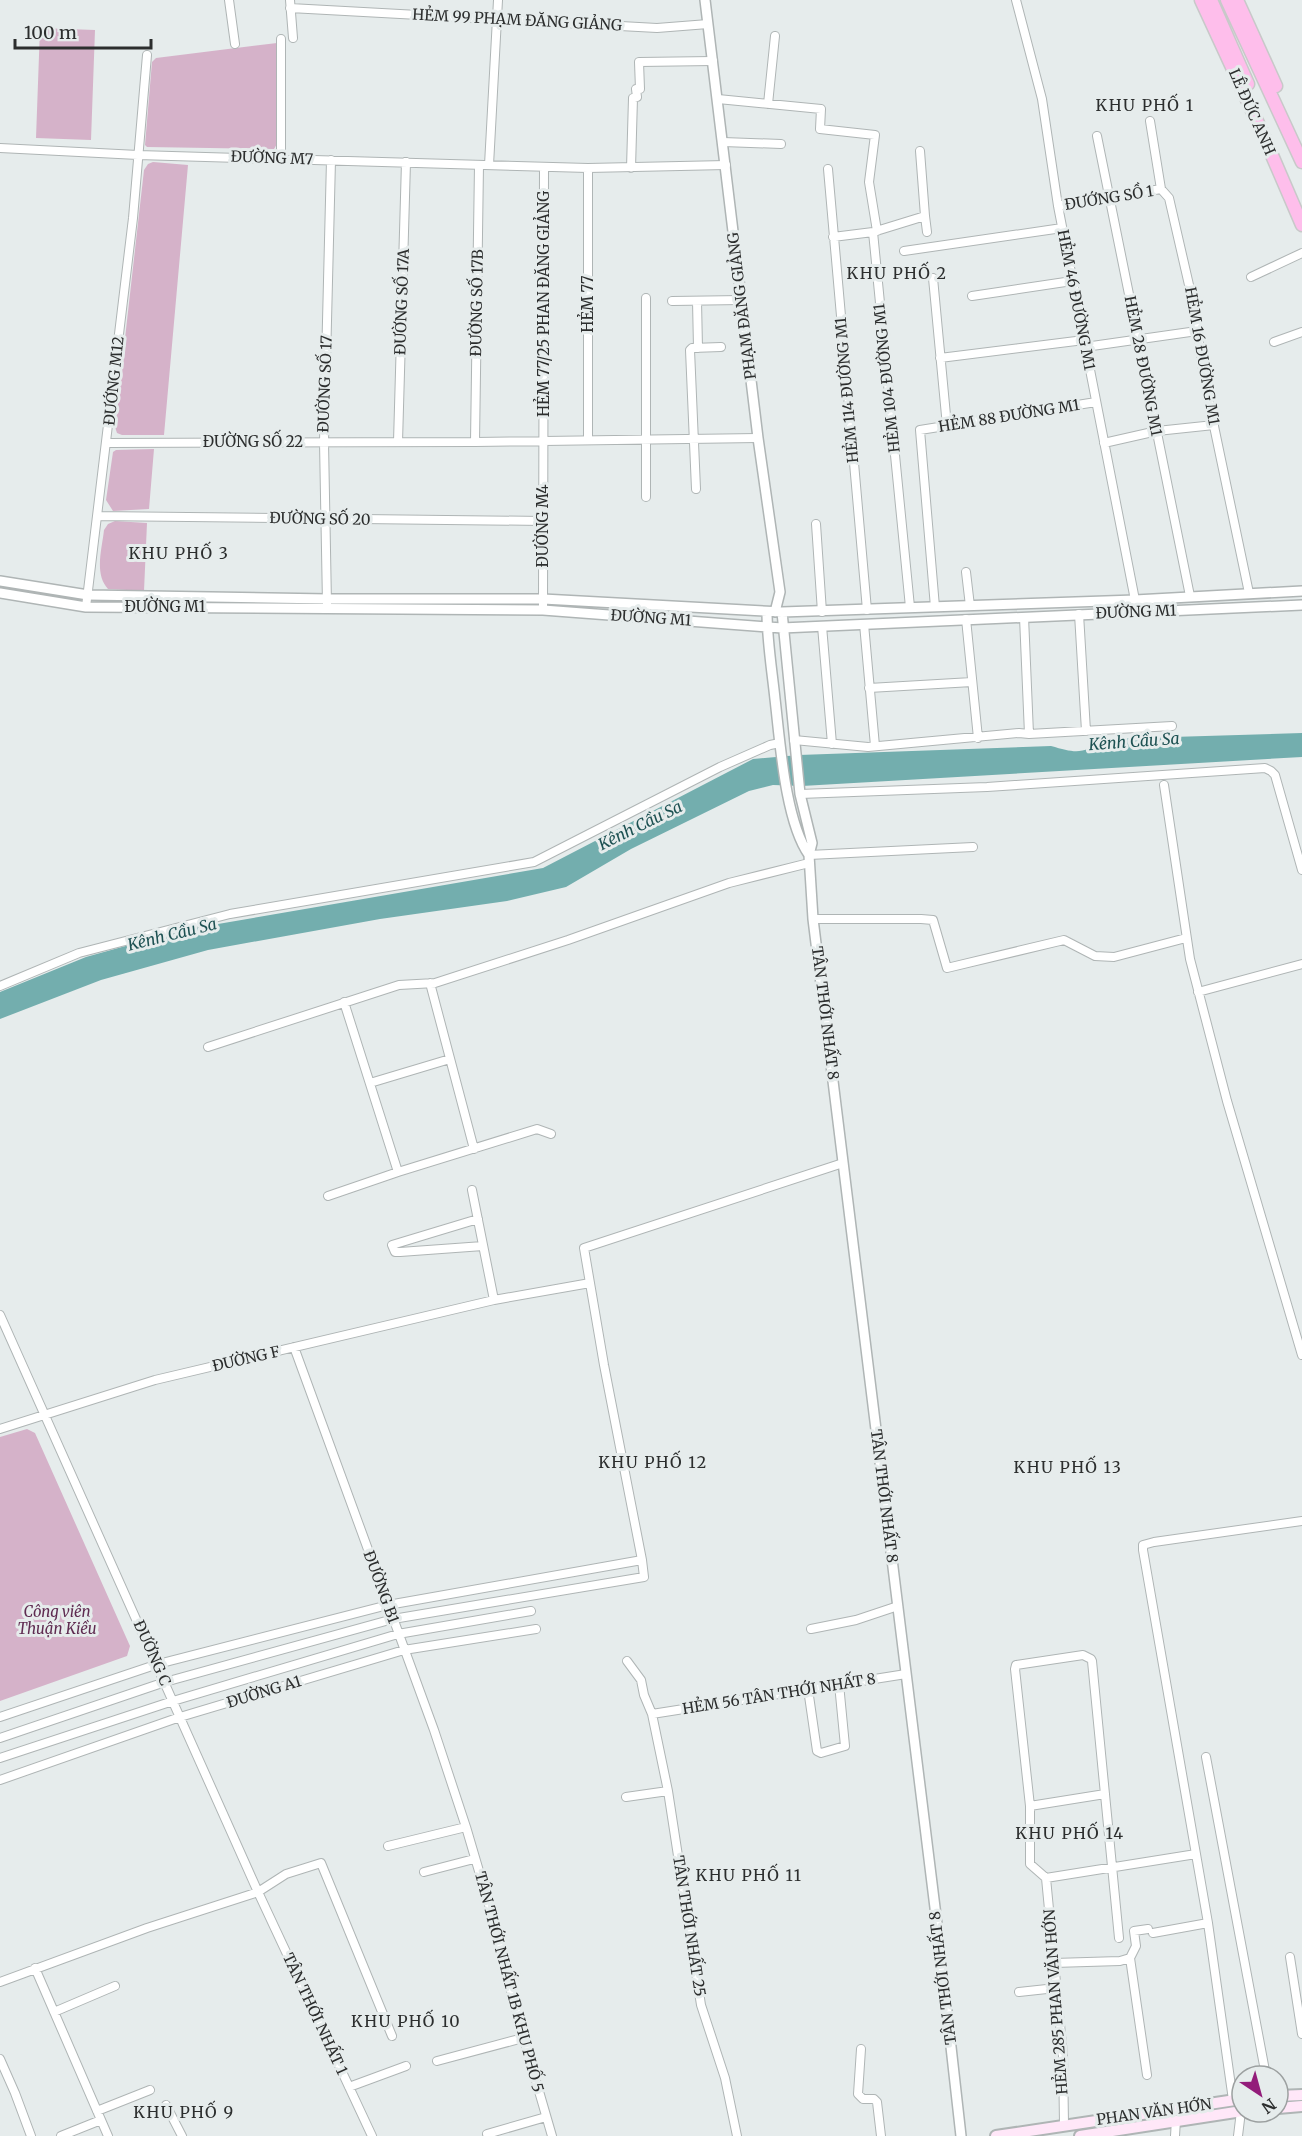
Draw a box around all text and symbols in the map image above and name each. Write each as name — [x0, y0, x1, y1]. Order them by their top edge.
street label: HẺM 99 PHẠM ĐĂNG GIẢNG — [412, 4, 623, 34]
scale bar — [15, 12, 152, 50]
text: 100 m — [24, 21, 77, 44]
street label: LÊ ĐỨC ANH — [1225, 65, 1281, 158]
district label: KHU PHỐ 1 — [1096, 93, 1194, 115]
street label: ĐƯỜNG M7 — [230, 146, 314, 168]
street label: ĐƯỚNG SỒ 1 — [1063, 178, 1155, 214]
street label: HẺM 77/25 PHAN ĐĂNG GIẢNG — [533, 191, 553, 417]
street label: HẺM 46 ĐƯỜNG M1 — [1054, 228, 1100, 372]
street label: PHẠM ĐĂNG GIẢNG — [722, 231, 760, 381]
street label: ĐƯỜNG SỐ 17A — [387, 248, 413, 355]
street label: ĐƯỜNG SỐ 17B — [463, 249, 487, 357]
district label: KHU PHỐ 2 — [846, 261, 948, 283]
street label: HẺM 77 — [577, 275, 597, 333]
street label: HẺM 16 ĐƯỜNG M1 — [1181, 285, 1225, 427]
street label: HẺM 28 ĐƯỜNG M1 — [1121, 294, 1167, 438]
street label: HẺM 104 ĐƯỜNG M1 — [868, 302, 904, 454]
street label: HẺM 114 ĐƯỜNG M1 — [830, 316, 862, 464]
street label: ĐƯỜNG SỐ 17 — [310, 334, 336, 433]
street label: ĐƯỚNG M12 — [98, 335, 128, 427]
street label: HẺM 88 ĐƯỜNG M1 — [937, 394, 1081, 436]
street label: ĐƯỜNG SỐ 22 — [203, 429, 303, 451]
street label: ĐƯỜNG M4 — [532, 484, 552, 568]
street label: ĐƯỜNG SỐ 20 — [269, 505, 371, 529]
district label: KHU PHỐ 3 — [129, 541, 229, 563]
street label: ĐƯỜNG M1 — [125, 596, 206, 616]
street label: ĐƯỜNG M1 — [1095, 600, 1177, 622]
street label: ĐƯỜNG M1 — [610, 604, 692, 630]
water label: Kênh Cầu Sa — [1087, 728, 1180, 754]
water label: Kênh Cầu Sa — [594, 796, 685, 854]
water label: Kênh Cầu Sa — [124, 913, 219, 955]
street label: TÂN THỚI NHẤT 8 — [808, 945, 845, 1081]
street label: ĐƯỜNG F — [210, 1341, 282, 1376]
street label: TÂN THỚI NHẤT 8 — [867, 1428, 904, 1564]
district label: KHU PHỐ 12 — [598, 1450, 708, 1472]
district label: KHU PHỐ 13 — [1013, 1455, 1123, 1477]
street label: ĐƯỜNG B1 — [360, 1548, 404, 1626]
park label: Công viên Thuận Kiều — [17, 1602, 97, 1638]
street label: ĐƯỜNG C — [130, 1617, 176, 1688]
street label: HẺM 56 TÂN THỚI NHẤT 8 — [680, 1667, 877, 1718]
street label: ĐƯỜNG A1 — [224, 1670, 304, 1712]
district label: KHU PHỐ 14 — [1015, 1821, 1125, 1843]
street label: TÂN THỚI NHẤT 25 — [669, 1854, 712, 1998]
district label: KHU PHỐ 11 — [695, 1863, 803, 1885]
street label: TÂN THỚI NHẤT 1B KHU PHỐ 5 — [471, 1869, 551, 2094]
street label: HẺM 285 PHAN VĂN HỚN — [1039, 1908, 1071, 2095]
street label: TÂN THỚI NHẤT 8 — [923, 1910, 960, 2046]
street label: TÂN THỚI NHẤT 1 — [279, 1949, 354, 2078]
district label: KHU PHỐ 10 — [351, 2009, 461, 2031]
north arrow — [1230, 2064, 1290, 2124]
street label: PHAN VĂN HỚN — [1095, 2093, 1213, 2129]
text: N — [1258, 2094, 1280, 2118]
district label: KHU PHỐ 9 — [133, 2100, 235, 2122]

